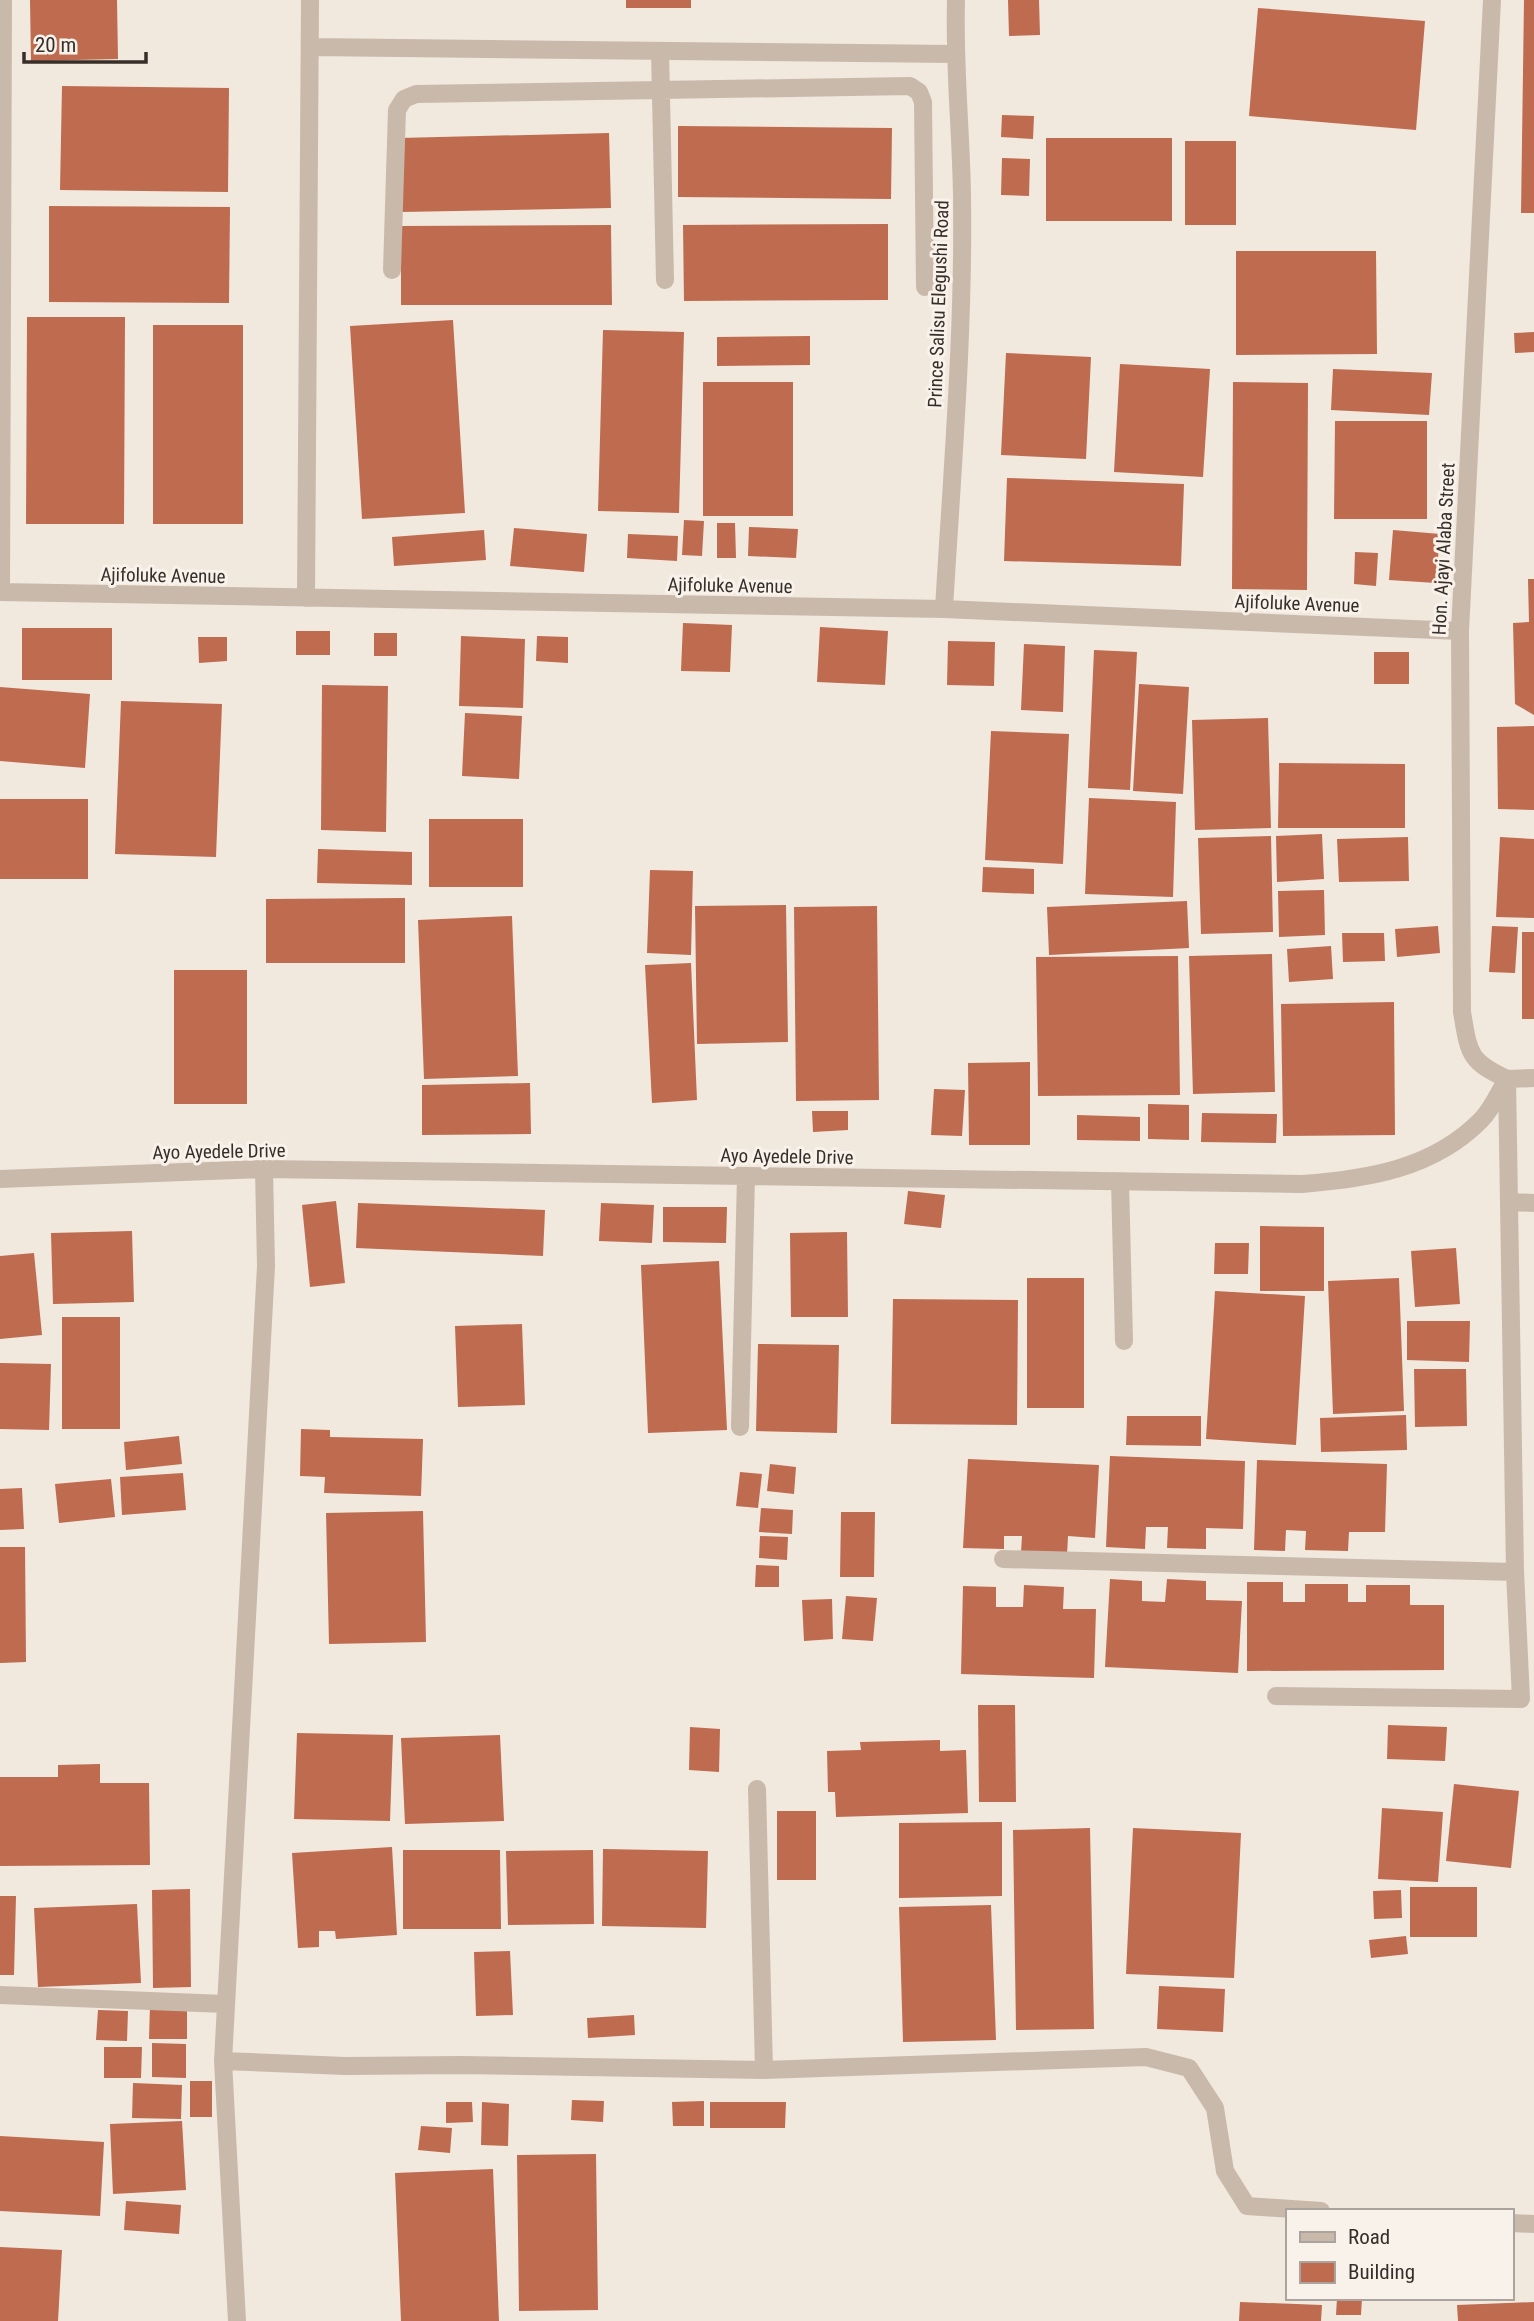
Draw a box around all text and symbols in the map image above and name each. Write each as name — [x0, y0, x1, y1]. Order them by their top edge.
scale bar — [24, 21, 147, 65]
text: 20 m — [35, 33, 76, 57]
street label: Prince Salisu Elegushi Road — [923, 200, 954, 408]
street label: Hon. Ajayi Alaba Street — [1428, 462, 1459, 636]
street label: Ajifoluke Avenue — [100, 563, 226, 588]
street label: Ajifoluke Avenue — [667, 573, 793, 598]
street label: Ajifoluke Avenue — [1234, 590, 1360, 617]
street label: Ayo Ayedele Drive — [152, 1139, 286, 1164]
street label: Ayo Ayedele Drive — [720, 1144, 854, 1169]
legend — [1286, 2209, 1513, 2300]
text: Road — [1348, 2225, 1390, 2249]
text: Building — [1348, 2260, 1415, 2284]

